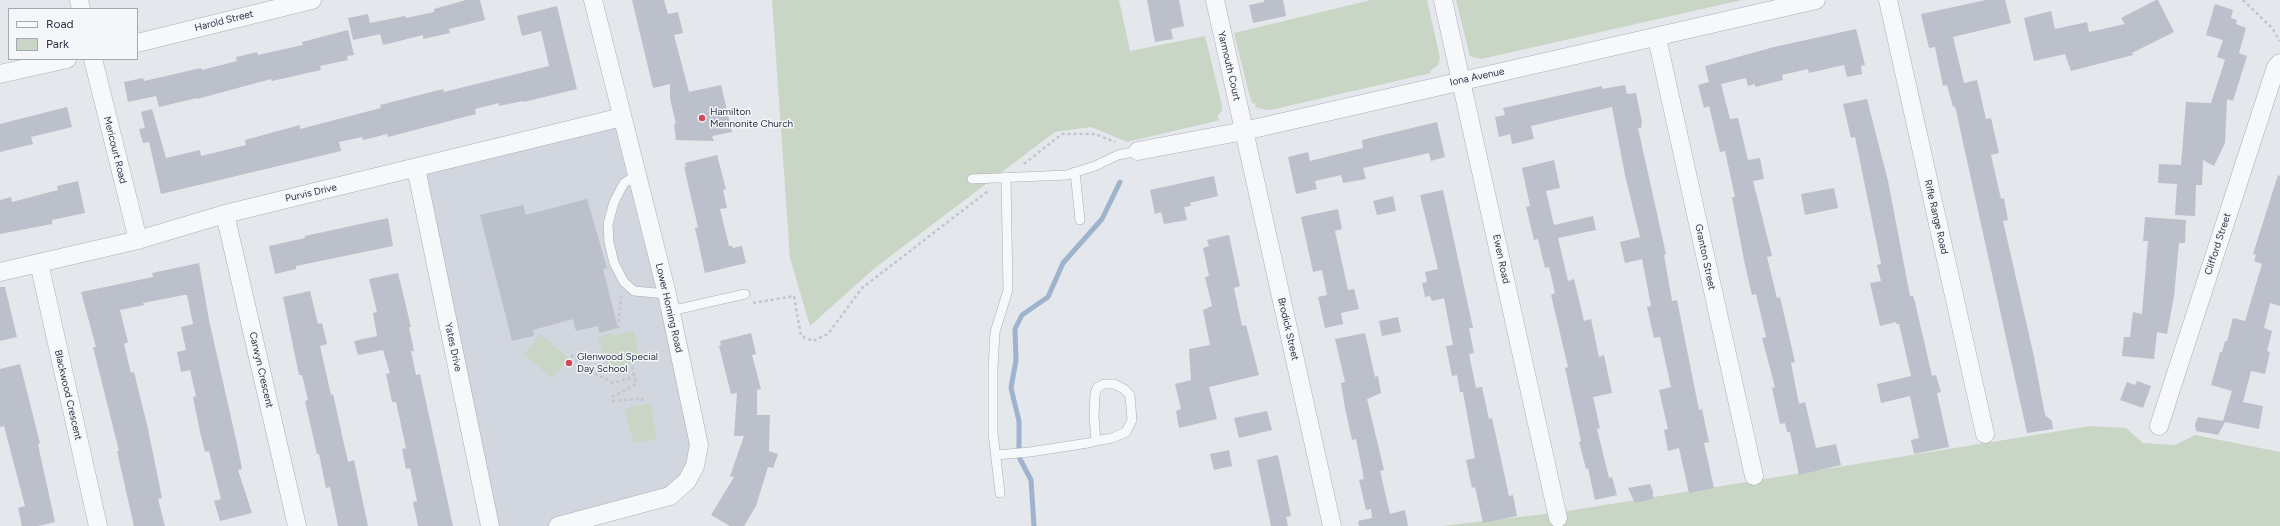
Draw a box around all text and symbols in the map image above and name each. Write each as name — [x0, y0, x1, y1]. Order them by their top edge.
legend — [8, 8, 138, 60]
street label: Harold Street — [193, 8, 255, 34]
text: Road — [46, 17, 74, 31]
street label: Yarmouth Court — [1215, 30, 1243, 102]
text: Park — [46, 37, 69, 51]
street label: Iona Avenue — [1449, 65, 1505, 89]
place label: Hamilton Mennonite Church — [710, 106, 793, 130]
marker: Hamilton Mennonite Church — [697, 113, 707, 123]
street label: Mericourt Road — [101, 115, 129, 185]
street label: Rifle Range Road — [1922, 179, 1950, 255]
street label: Purvis Drive — [284, 181, 338, 205]
street label: Clifford Street — [2202, 211, 2234, 277]
street label: Granton Street — [1692, 223, 1718, 291]
street label: Ewen Road — [1490, 233, 1512, 285]
street label: Lower Horning Road — [653, 262, 685, 354]
street label: Brodick Street — [1275, 296, 1301, 362]
street label: Yates Drive — [442, 321, 464, 373]
street label: Carwyn Crescent — [246, 331, 276, 409]
street label: Blackwood Crescent — [52, 349, 84, 441]
place label: Glenwood Special Day School — [577, 351, 658, 374]
marker: Glenwood Special Day School — [564, 358, 574, 368]

